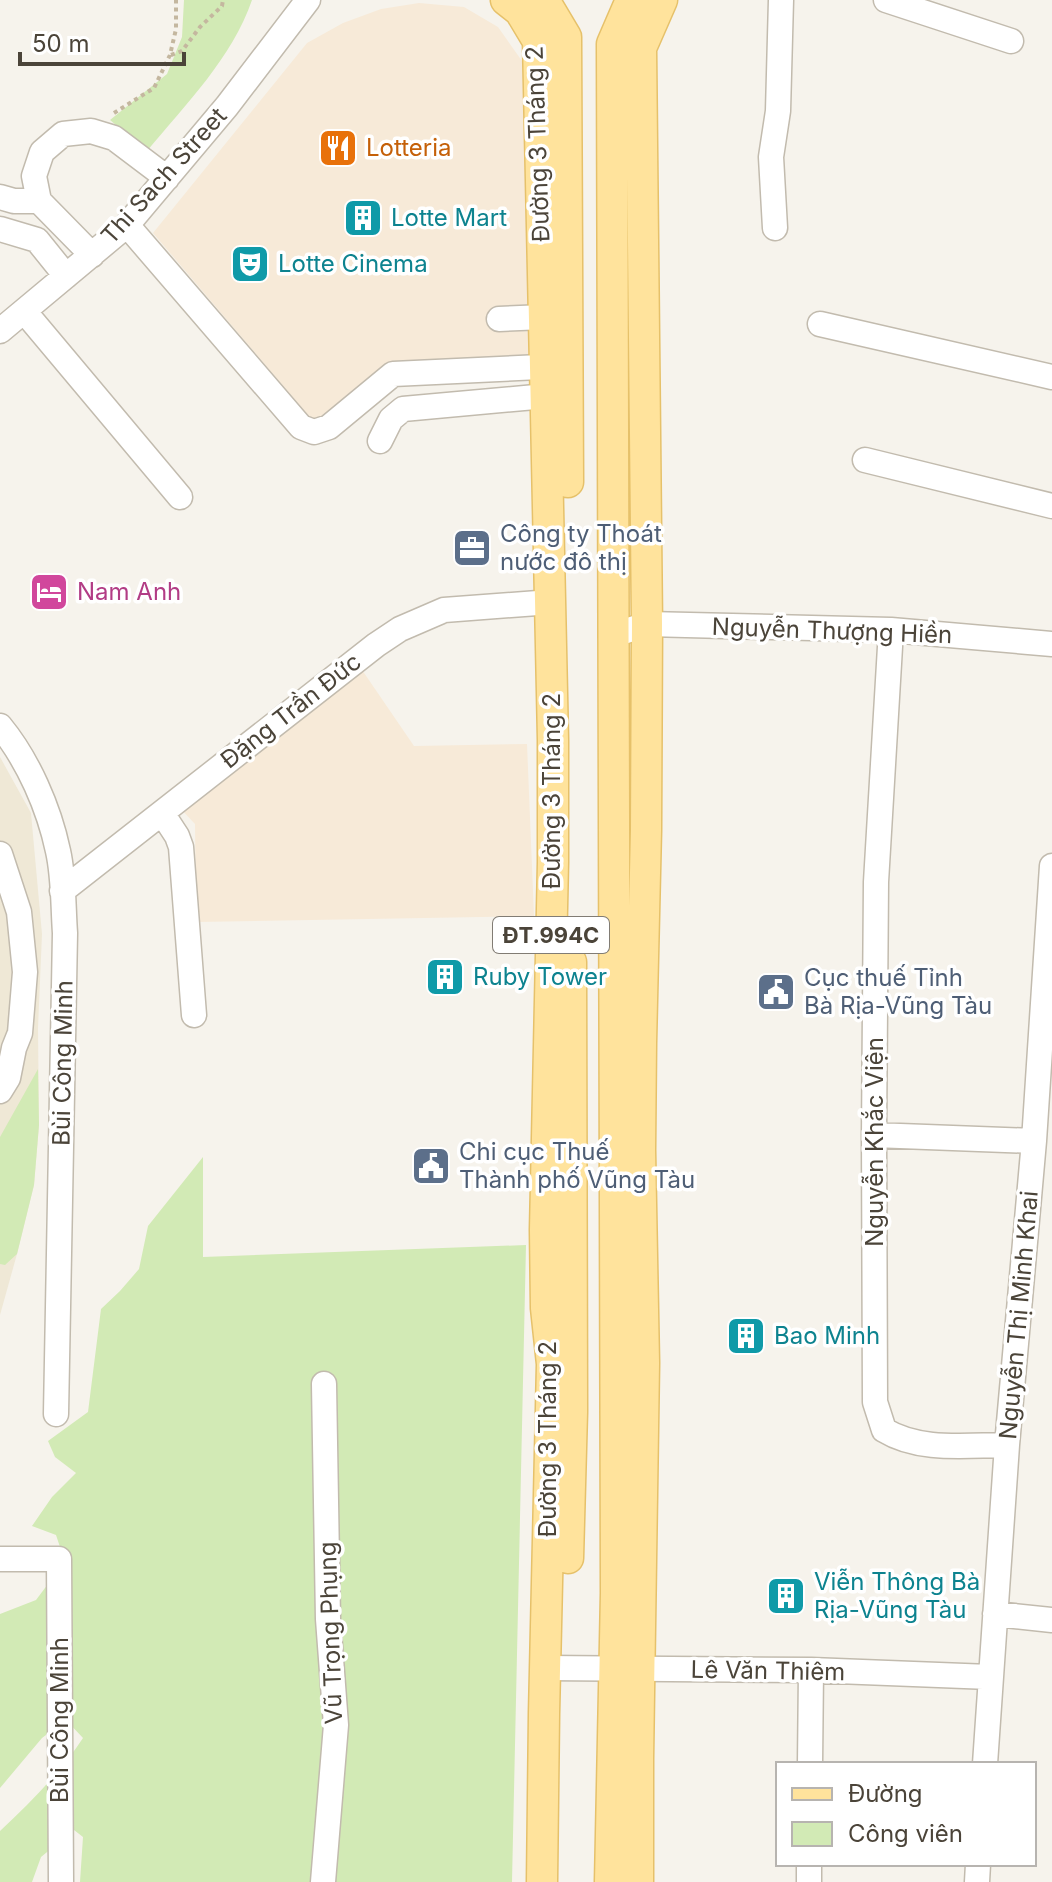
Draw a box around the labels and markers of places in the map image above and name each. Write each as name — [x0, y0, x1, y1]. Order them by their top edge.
restaurant icon: Lotteria — [317, 127, 359, 169]
place label: Lotteria — [366, 133, 452, 162]
building icon: Lotte Mart — [342, 197, 384, 239]
place label: Lotte Mart — [391, 203, 507, 232]
theatre icon: Lotte Cinema — [229, 243, 271, 285]
place label: Lotte Cinema — [278, 249, 428, 278]
place label: Công ty Thoát nước đô thị — [500, 519, 662, 576]
office icon: Công ty Thoát nước đô thị — [451, 527, 493, 569]
hotel icon: Nam Anh — [28, 571, 70, 613]
place label: Nam Anh — [77, 577, 181, 606]
building icon: Ruby Tower — [424, 956, 466, 998]
place label: Ruby Tower — [473, 962, 607, 991]
place label: Cục thuế Tỉnh Bà Rịa-Vũng Tàu — [804, 963, 992, 1020]
public building icon: Cục thuế Tỉnh Bà Rịa-Vũng Tàu — [755, 971, 797, 1013]
place label: Chi cục Thuế Thành phố Vũng Tàu — [459, 1137, 695, 1194]
public building icon: Chi cục Thuế Thành phố Vũng Tàu — [410, 1145, 452, 1187]
building icon: Bao Minh — [725, 1315, 767, 1357]
place label: Bao Minh — [774, 1321, 880, 1350]
place label: Viễn Thông Bà Rịa-Vũng Tàu — [814, 1567, 980, 1624]
building icon: Viễn Thông Bà Rịa-Vũng Tàu — [765, 1575, 807, 1617]

